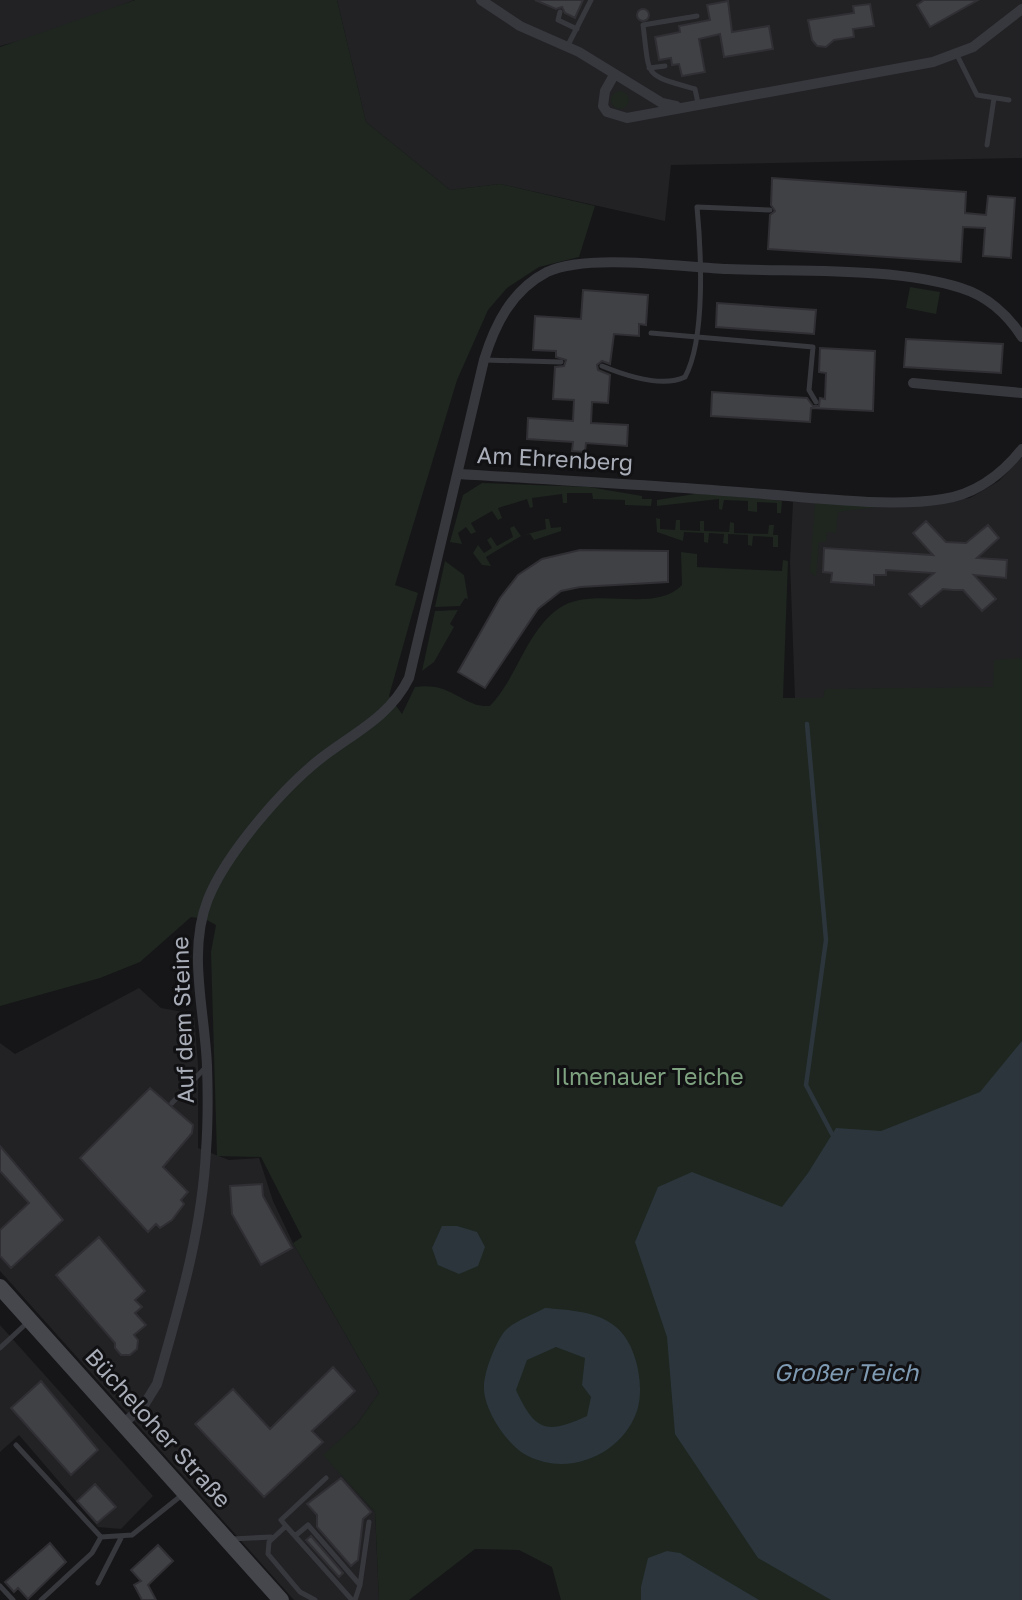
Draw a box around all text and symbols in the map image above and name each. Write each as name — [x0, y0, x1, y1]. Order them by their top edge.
street label: Am Ehrenberg — [476, 440, 634, 476]
street label: Auf dem Steine — [165, 936, 199, 1104]
park label: Ilmenauer Teiche — [554, 1062, 744, 1090]
street label: Bücheloher Straße — [80, 1342, 238, 1513]
water label: Großer Teich — [774, 1357, 920, 1386]

